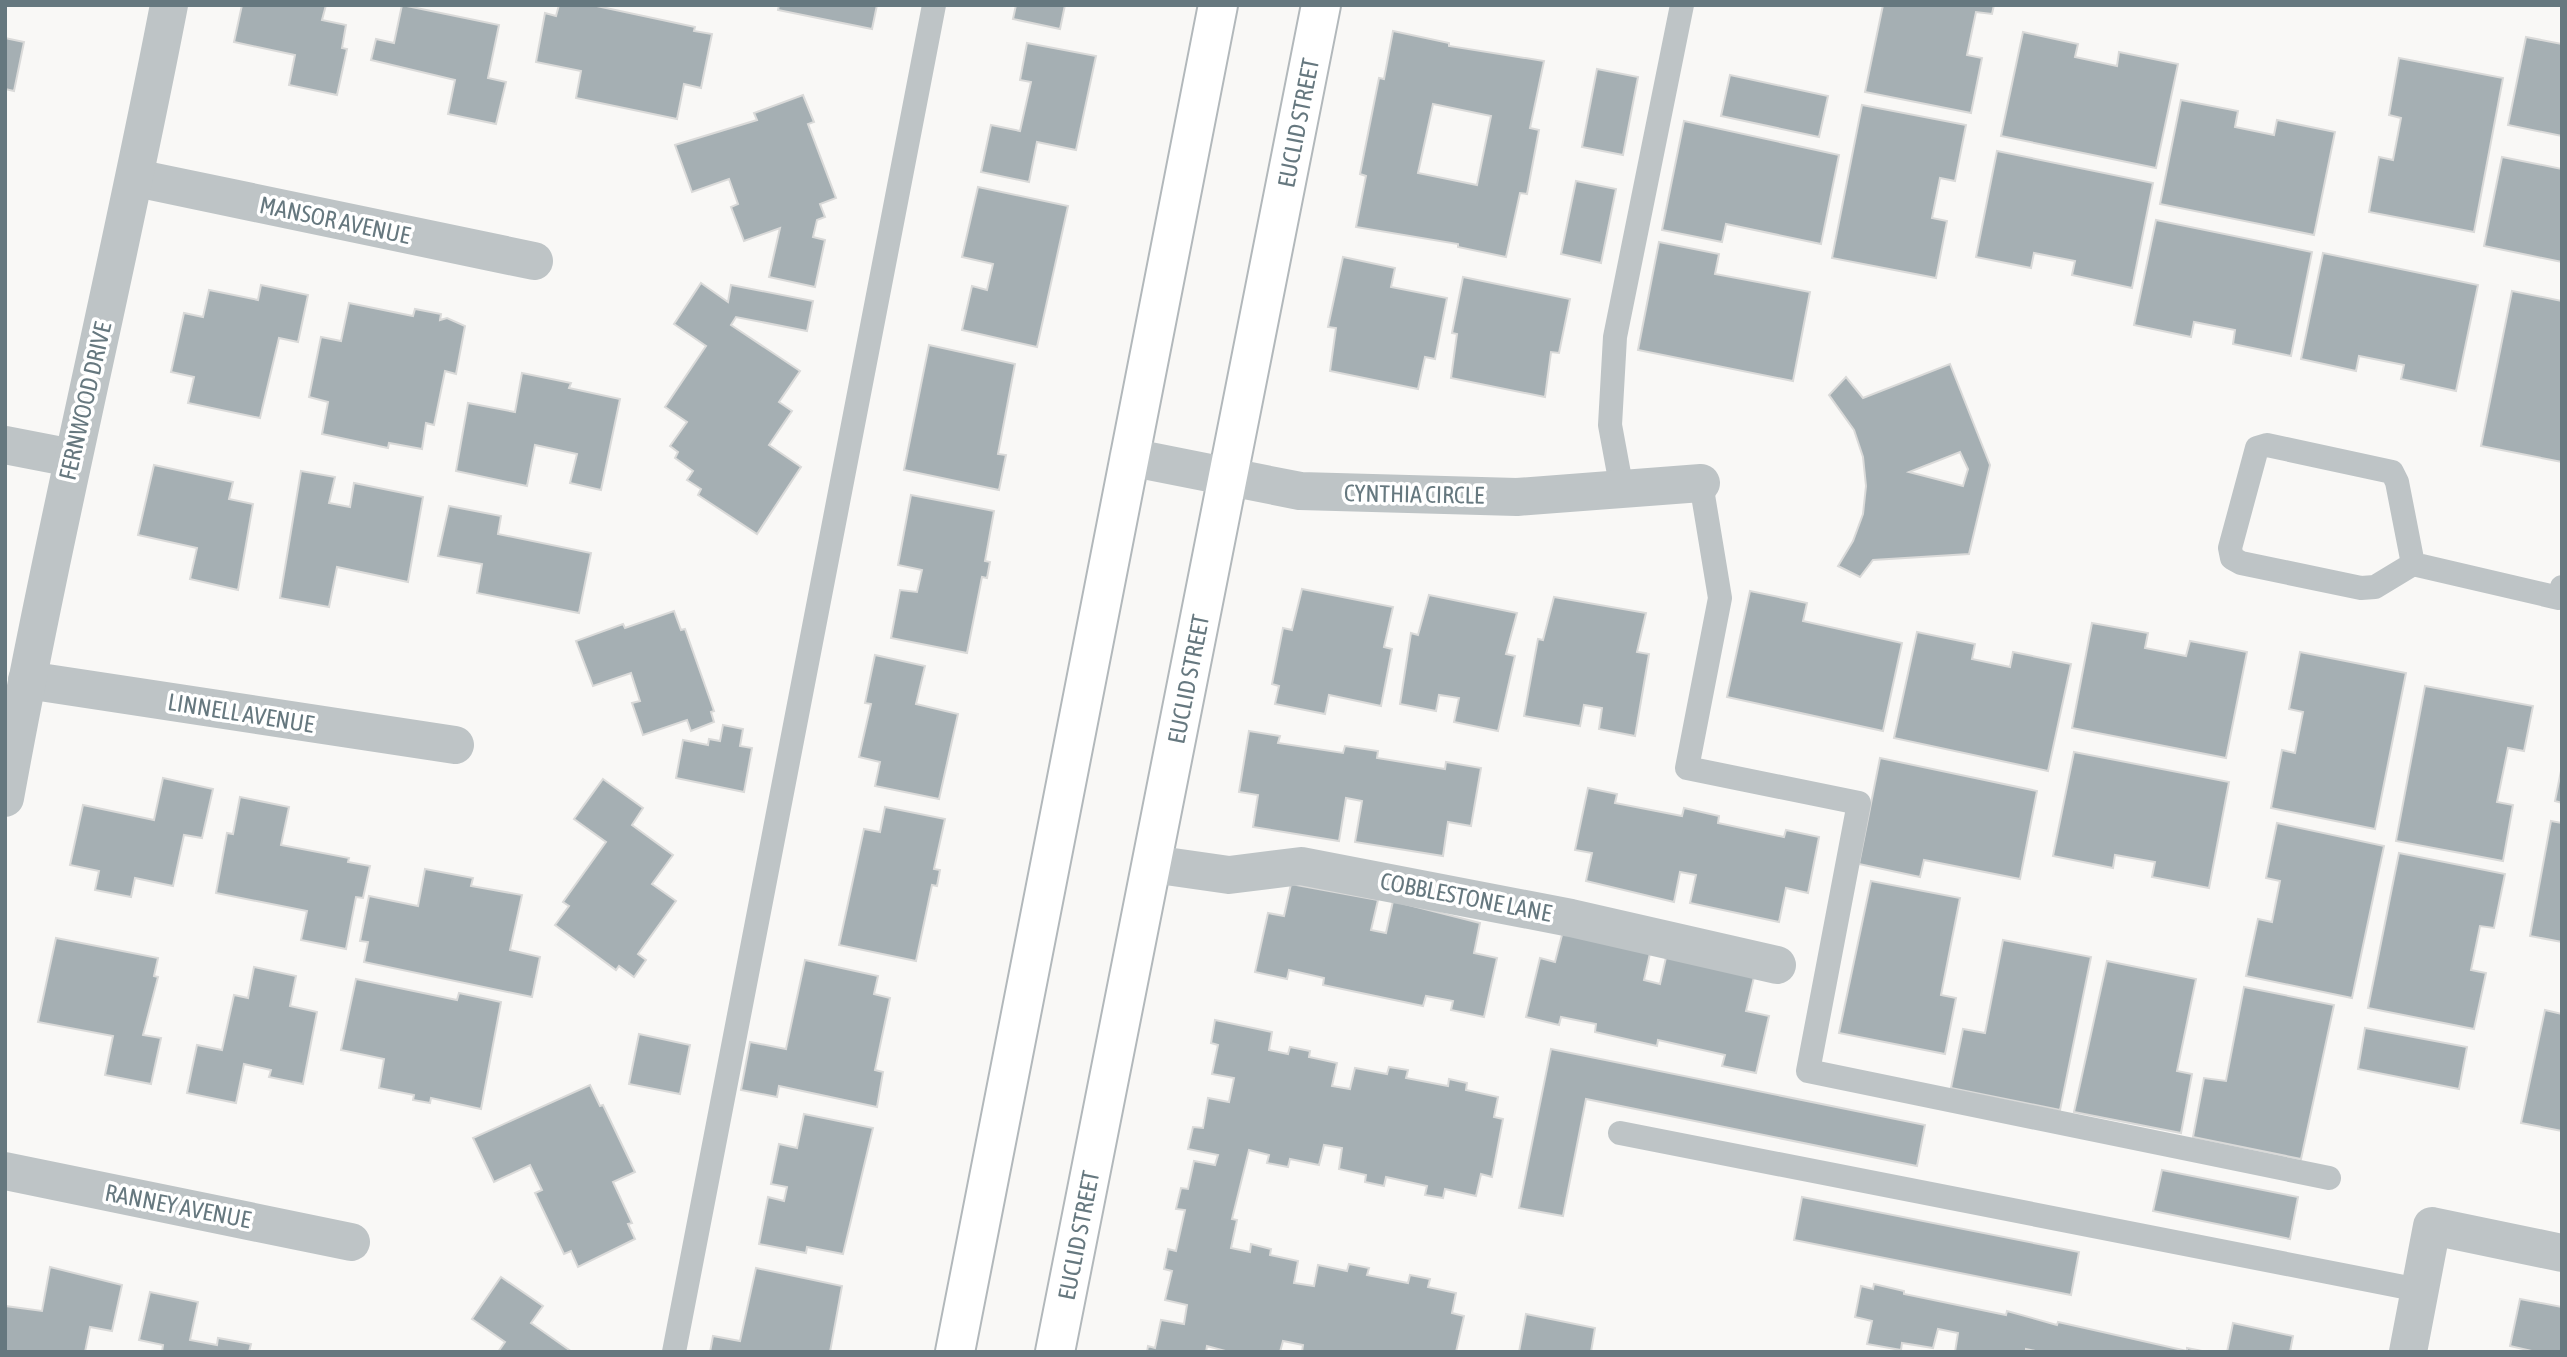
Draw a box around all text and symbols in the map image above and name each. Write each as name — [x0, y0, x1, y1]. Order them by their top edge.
street label: EUCLID STREET — [1272, 55, 1324, 190]
street label: MANSOR AVENUE — [257, 191, 413, 249]
street label: FERNWOOD DRIVE — [54, 319, 116, 483]
street label: CYNTHIA CIRCLE — [1344, 479, 1484, 509]
street label: EUCLID STREET — [1162, 612, 1214, 746]
street label: LINNELL AVENUE — [166, 688, 316, 738]
street label: COBBLESTONE LANE — [1378, 867, 1554, 927]
street label: EUCLID STREET — [1052, 1168, 1104, 1302]
street label: RANNEY AVENUE — [103, 1179, 253, 1233]

